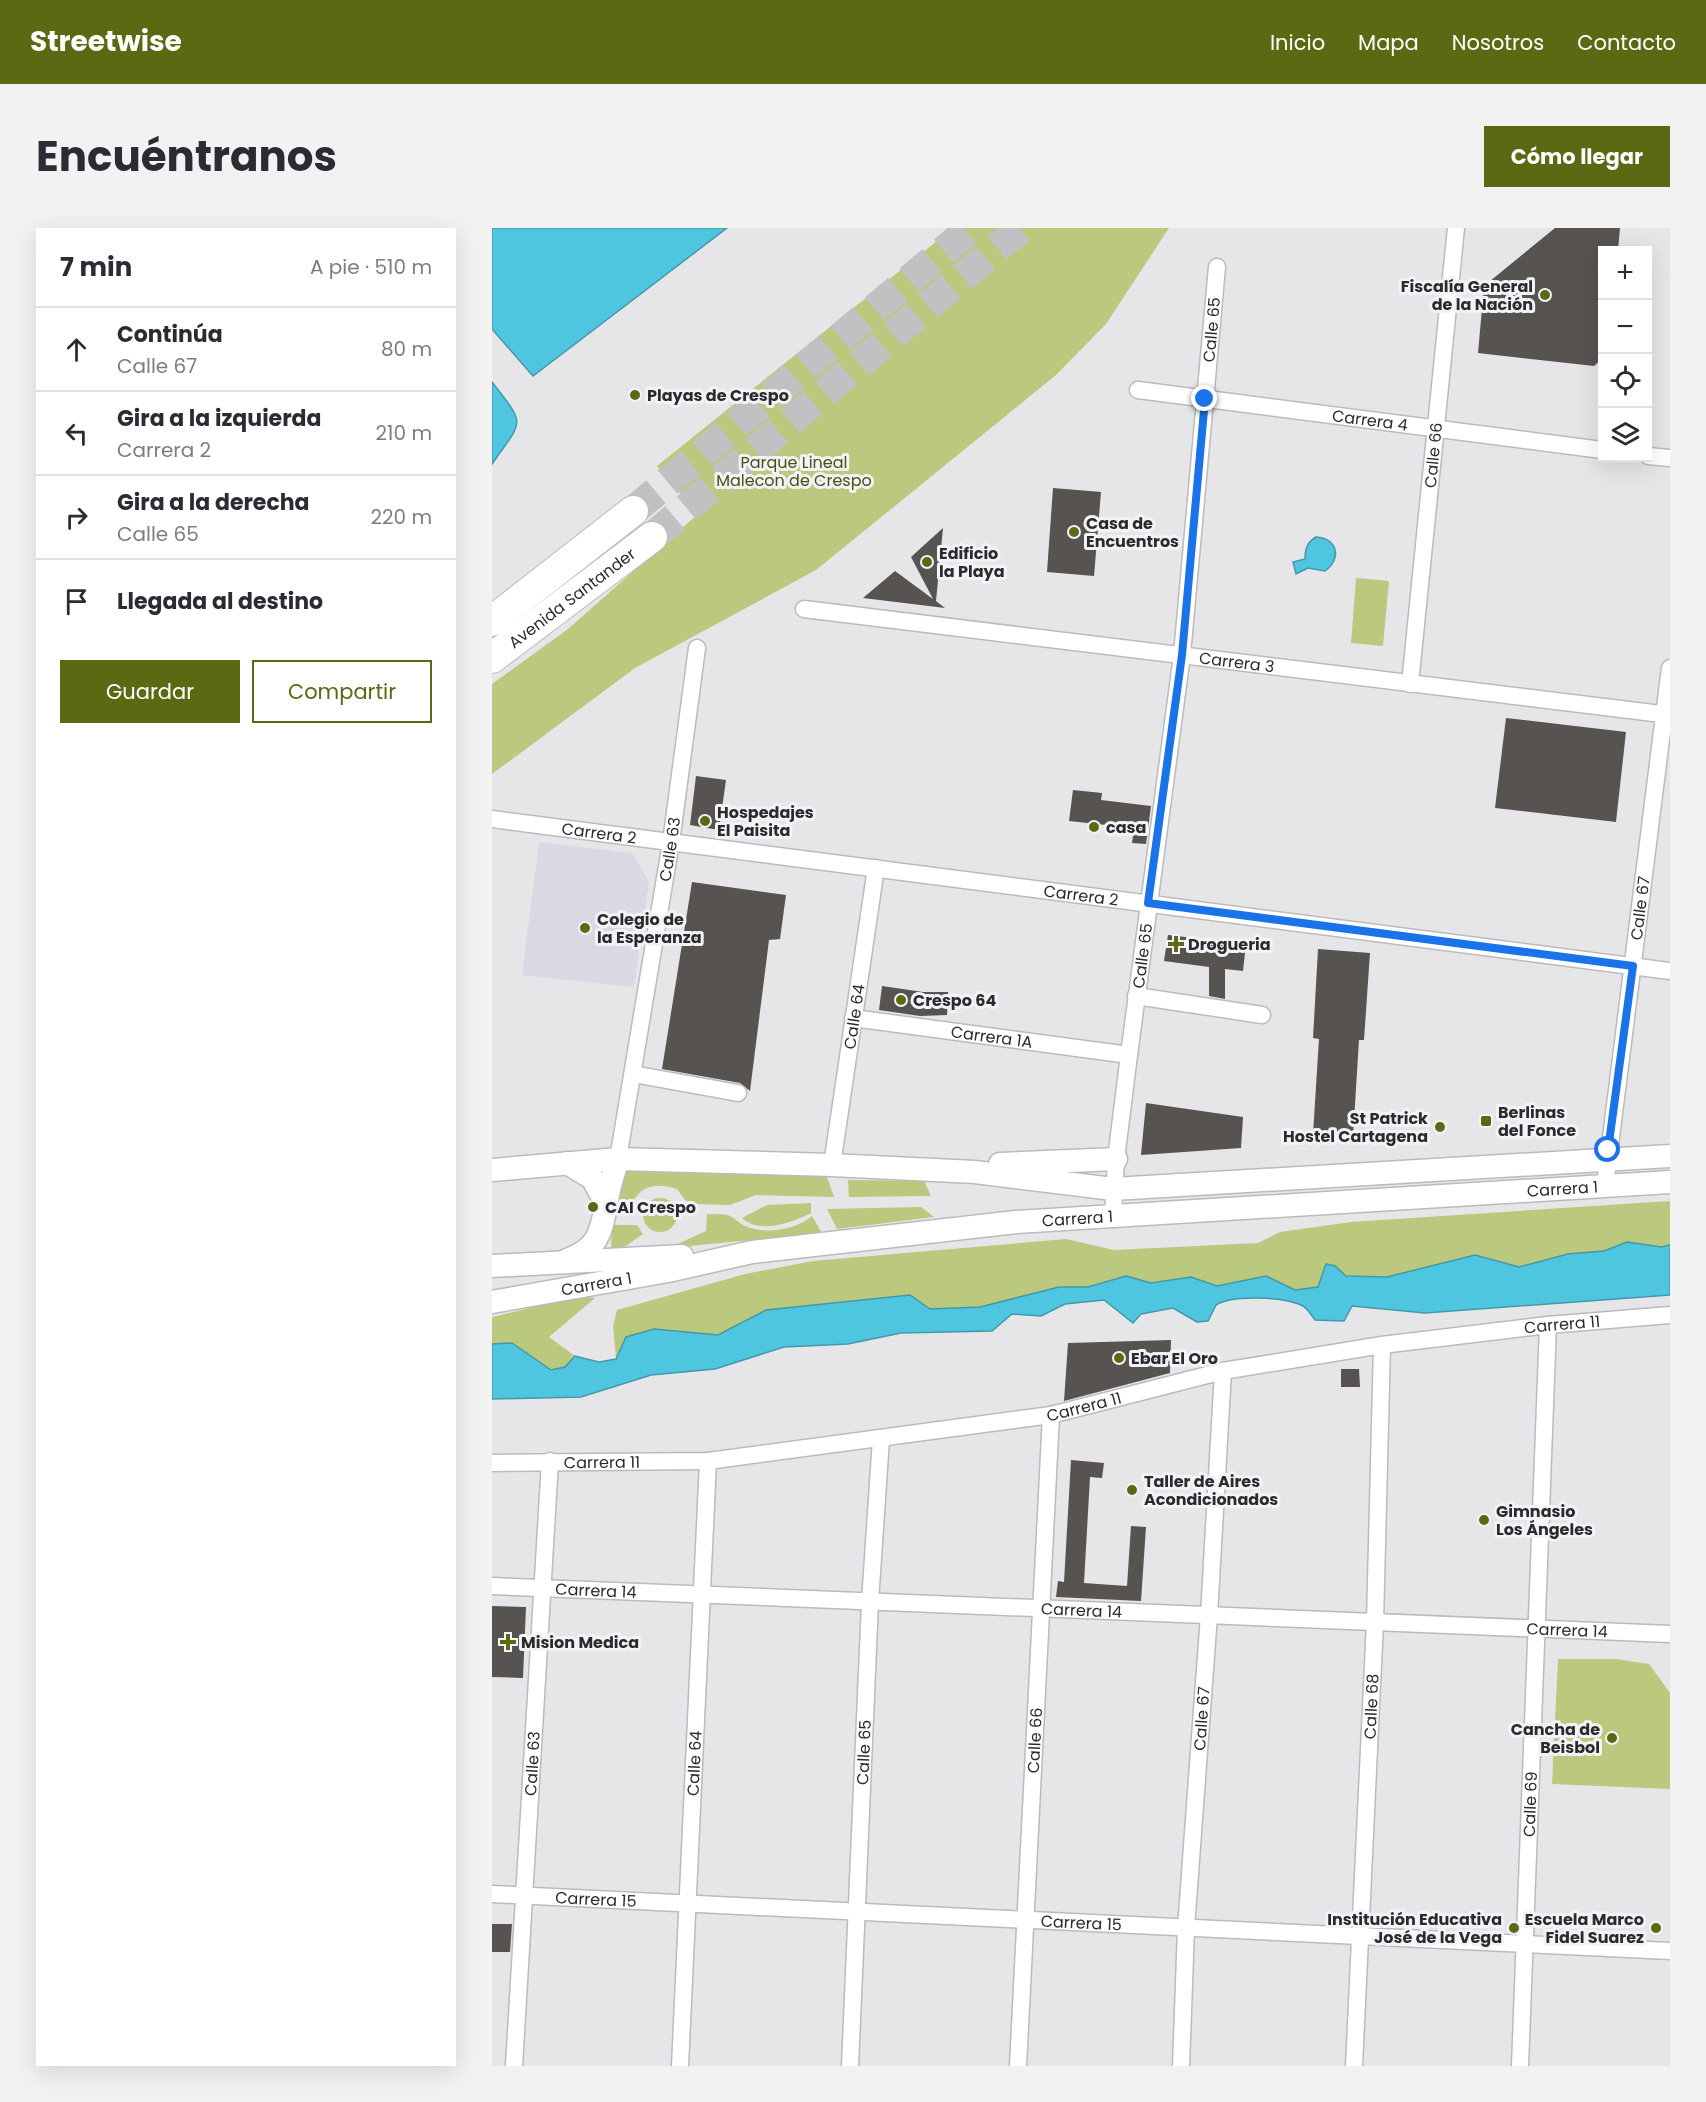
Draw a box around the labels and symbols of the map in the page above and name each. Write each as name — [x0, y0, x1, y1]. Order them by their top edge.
place label: Fiscalía General de la Nación — [1401, 275, 1533, 316]
marker: Fiscalía General de la Nación — [1538, 288, 1552, 302]
street label: Calle 65 — [1197, 296, 1226, 363]
place label: Playas de Crespo — [647, 384, 789, 407]
route end — [1191, 385, 1217, 411]
marker: Playas de Crespo — [628, 388, 642, 402]
street label: Carrera 4 — [1331, 404, 1409, 437]
street label: Calle 66 — [1419, 421, 1448, 489]
park label: Parque Lineal Malecon de Crespo — [716, 451, 872, 492]
place label: Casa de Encuentros — [1086, 512, 1179, 553]
marker: Casa de Encuentros — [1067, 525, 1081, 539]
street label: Avenida Santander — [504, 542, 640, 654]
place label: Edificio la Playa — [939, 542, 1005, 583]
marker: Edificio la Playa — [920, 555, 934, 569]
street label: Carrera 3 — [1198, 646, 1276, 678]
place label: Hospedajes El Paisita — [717, 801, 814, 842]
marker: Hospedajes El Paisita — [698, 814, 712, 828]
street label: Calle 63 — [654, 816, 686, 883]
place label: casa — [1106, 816, 1146, 839]
street label: Carrera 2 — [560, 817, 638, 850]
marker: casa — [1087, 820, 1101, 834]
street label: Calle 67 — [1625, 875, 1656, 942]
street label: Carrera 2 — [1042, 879, 1120, 912]
place label: Colegio de la Esperanza — [597, 908, 702, 949]
marker: Colegio de la Esperanza — [578, 921, 592, 935]
street label: Calle 65 — [1127, 922, 1158, 990]
place label: Drogueria — [1188, 933, 1271, 956]
marker: Drogueria — [1169, 937, 1183, 951]
street label: Calle 64 — [838, 983, 871, 1051]
place label: Crespo 64 — [913, 989, 996, 1012]
marker: Crespo 64 — [894, 993, 908, 1007]
street label: Carrera 1A — [950, 1020, 1034, 1054]
place label: Berlinas del Fonce — [1498, 1101, 1576, 1142]
place label: St Patrick Hostel Cartagena — [1283, 1107, 1428, 1148]
marker: Berlinas del Fonce — [1479, 1114, 1493, 1128]
marker: St Patrick Hostel Cartagena — [1433, 1120, 1447, 1134]
route start — [1594, 1136, 1620, 1162]
street label: Carrera 1 — [1526, 1175, 1599, 1203]
place label: CAI Crespo — [605, 1196, 696, 1219]
marker: CAI Crespo — [586, 1200, 600, 1214]
street label: Carrera 1 — [1041, 1205, 1114, 1232]
street label: Carrera 1 — [559, 1267, 634, 1302]
street label: Carrera 11 — [1523, 1310, 1601, 1340]
place label: Ebar El Oro — [1131, 1347, 1218, 1370]
marker: Ebar El Oro — [1112, 1351, 1126, 1365]
street label: Carrera 11 — [1044, 1386, 1124, 1428]
street label: Carrera 11 — [564, 1451, 640, 1474]
place label: Taller de Aires Acondicionados — [1144, 1470, 1278, 1511]
marker: Taller de Aires Acondicionados — [1125, 1483, 1139, 1497]
place label: Gimnasio Los Ángeles — [1496, 1500, 1593, 1541]
marker: Gimnasio Los Ángeles — [1477, 1513, 1491, 1527]
street label: Carrera 14 — [555, 1578, 637, 1604]
street label: Carrera 14 — [1040, 1597, 1123, 1624]
street label: Carrera 14 — [1526, 1617, 1608, 1643]
place label: Mision Medica — [521, 1631, 639, 1654]
marker: Mision Medica — [499, 1633, 517, 1651]
street label: Calle 68 — [1358, 1673, 1385, 1740]
street label: Calle 67 — [1188, 1686, 1216, 1752]
street label: Calle 66 — [1022, 1707, 1048, 1774]
place label: Cancha de Beisbol — [1511, 1718, 1600, 1759]
street label: Calle 65 — [851, 1719, 877, 1786]
street label: Calle 64 — [682, 1730, 708, 1797]
street label: Calle 63 — [519, 1731, 546, 1797]
marker: Cancha de Beisbol — [1605, 1731, 1619, 1745]
street label: Calle 69 — [1518, 1771, 1543, 1837]
street label: Carrera 15 — [555, 1886, 637, 1913]
place label: Institución Educativa José de la Vega — [1327, 1908, 1502, 1949]
place label: Escuela Marco Fidel Suarez — [1525, 1908, 1644, 1949]
street label: Carrera 15 — [1040, 1910, 1122, 1936]
marker: Institución Educativa José de la Vega — [1507, 1921, 1521, 1935]
marker: Escuela Marco Fidel Suarez — [1649, 1921, 1663, 1935]

